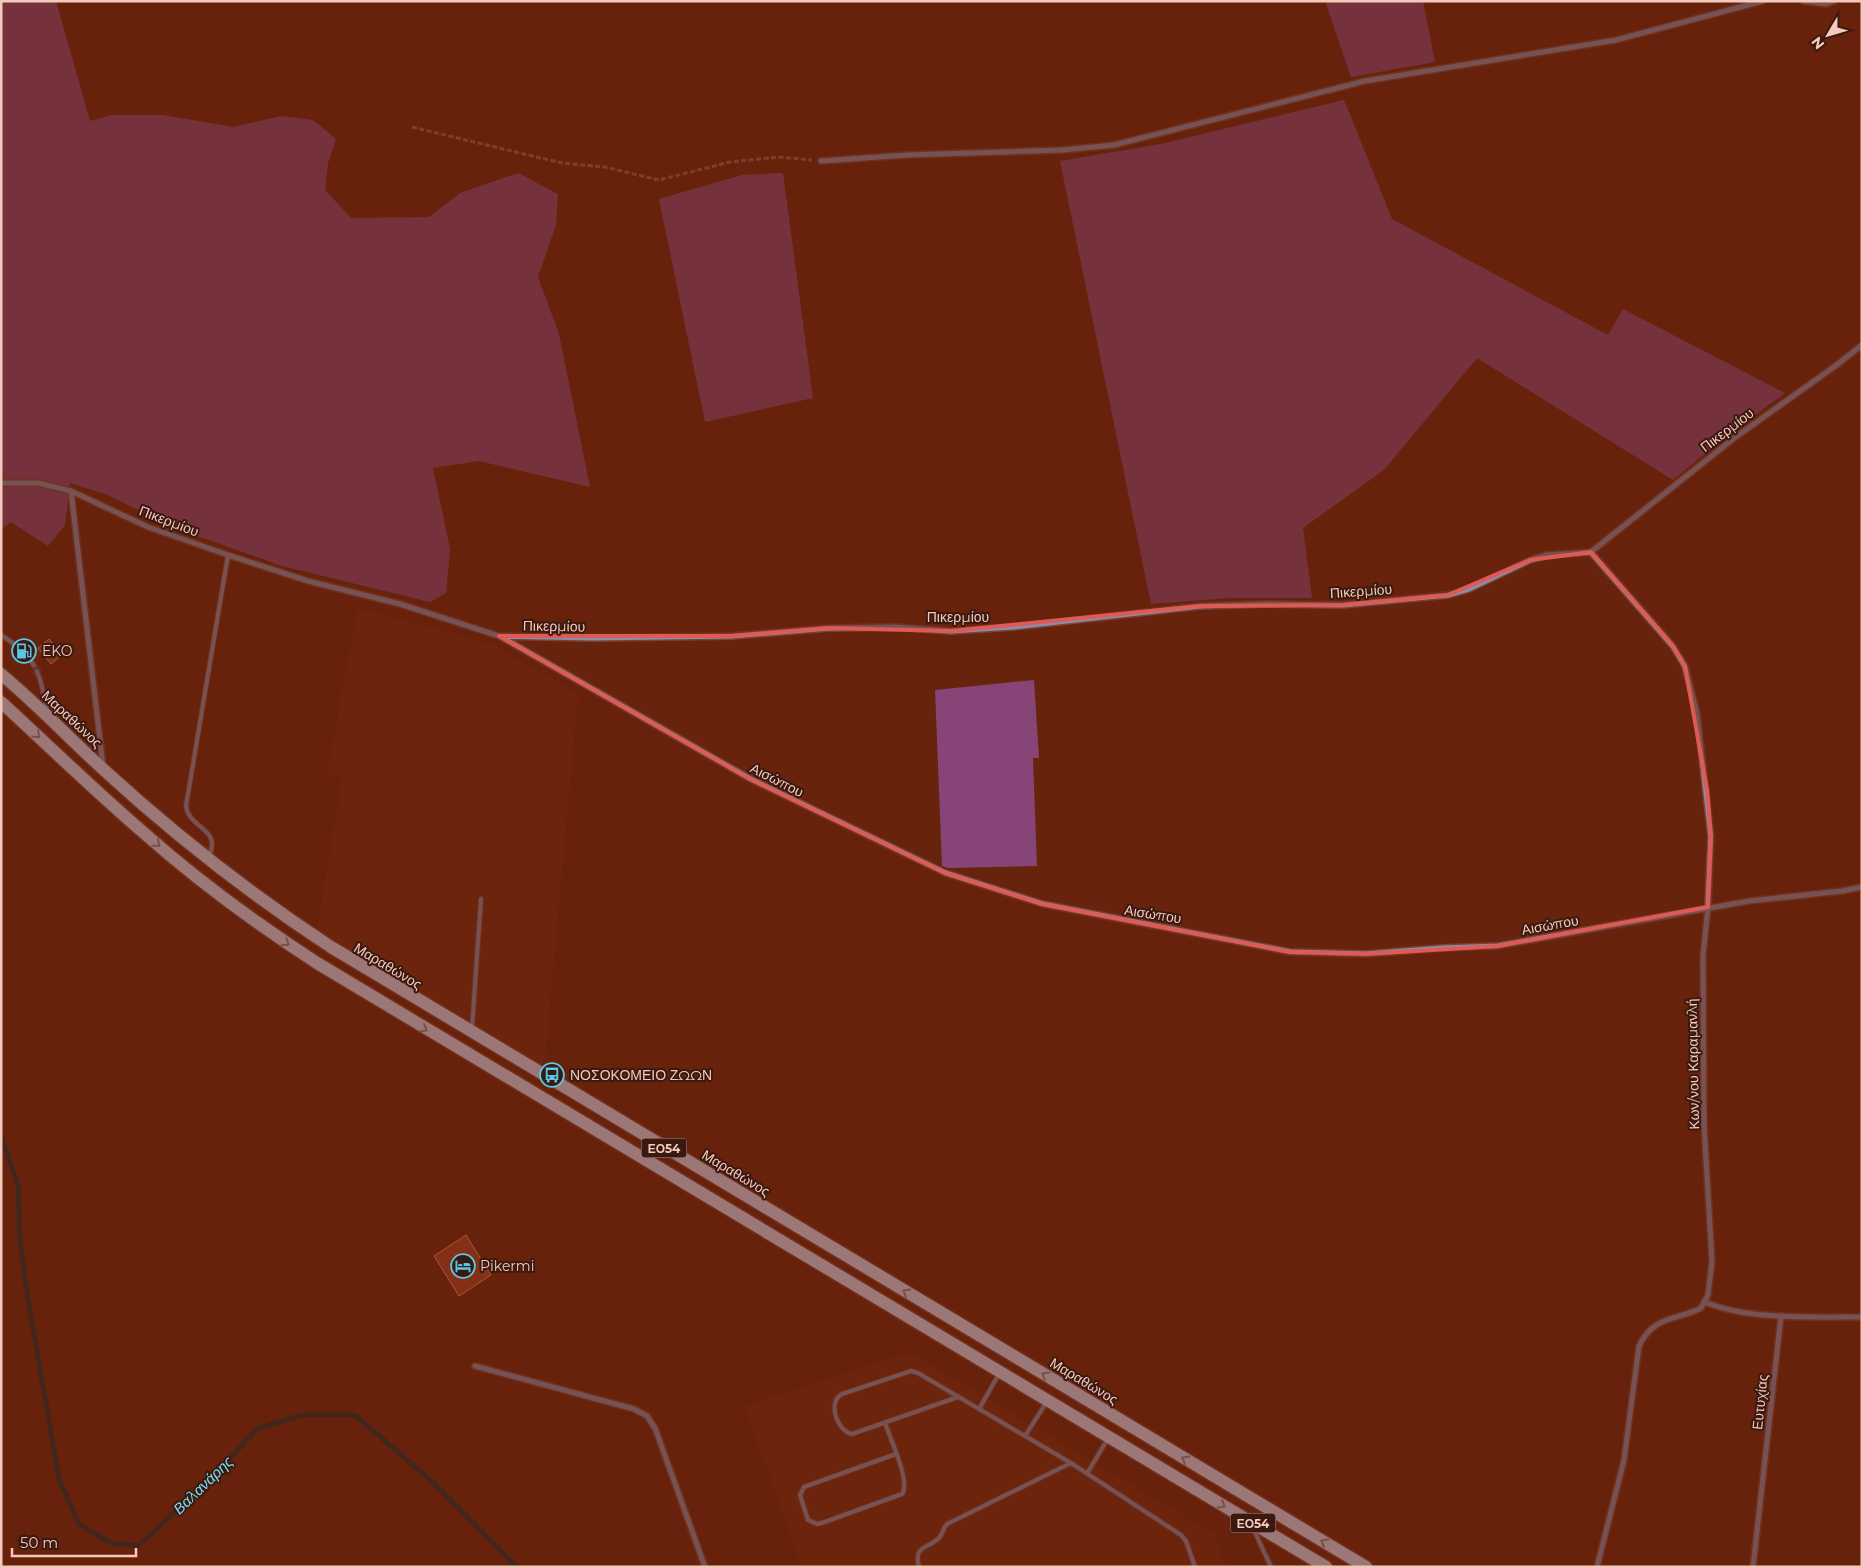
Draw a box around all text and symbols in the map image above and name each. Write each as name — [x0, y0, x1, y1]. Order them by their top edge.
north arrow — [1803, 10, 1853, 60]
text: N — [1807, 33, 1828, 53]
street label: Πικερμίου — [1697, 404, 1757, 456]
street label: Πικερμίου — [137, 501, 201, 541]
street label: Πικερμίου — [1329, 580, 1393, 602]
street label: Πικερμίου — [927, 608, 989, 626]
street label: Πικερμίου — [523, 616, 585, 636]
fuel station icon: EKO — [11, 638, 37, 664]
place label: EKO — [42, 642, 73, 660]
one-way arrow — [33, 667, 43, 676]
street label: Μαραθώνος — [38, 686, 106, 752]
one-way arrow — [31, 729, 40, 738]
street label: Αισώπου — [747, 759, 807, 801]
one-way arrow — [151, 839, 160, 847]
street label: Αισώπου — [1123, 901, 1183, 927]
street label: Αισώπου — [1520, 911, 1580, 939]
one-way arrow — [280, 937, 290, 946]
street label: Μαραθώνος — [351, 939, 425, 993]
street label: Κων/νου Καραμανλή — [1683, 998, 1703, 1130]
one-way arrow — [418, 1022, 427, 1032]
bus stop icon: ΝΟΣΟΚΟΜΕΙΟ ΖΩΩΝ — [539, 1062, 565, 1088]
place label: ΝΟΣΟΚΟΜΕΙΟ ΖΩΩΝ — [570, 1066, 712, 1084]
road number: ΕΟ54 — [642, 1138, 686, 1158]
street label: Μαραθώνος — [699, 1146, 773, 1200]
hotel icon: Pikermi — [450, 1253, 476, 1279]
place label: Pikermi — [480, 1257, 534, 1275]
one-way arrow — [902, 1289, 911, 1299]
street label: Μαραθώνος — [1047, 1354, 1121, 1408]
one-way arrow — [1042, 1372, 1051, 1382]
street label: Ευτυχίας — [1748, 1373, 1772, 1431]
water label: Βαλανάρης — [169, 1451, 237, 1518]
one-way arrow — [1181, 1455, 1190, 1465]
one-way arrow — [1217, 1498, 1226, 1508]
road number: ΕΟ54 — [1230, 1514, 1276, 1532]
scale bar — [12, 1526, 136, 1558]
text: 50 m — [20, 1533, 58, 1552]
one-way arrow — [1321, 1538, 1330, 1548]

